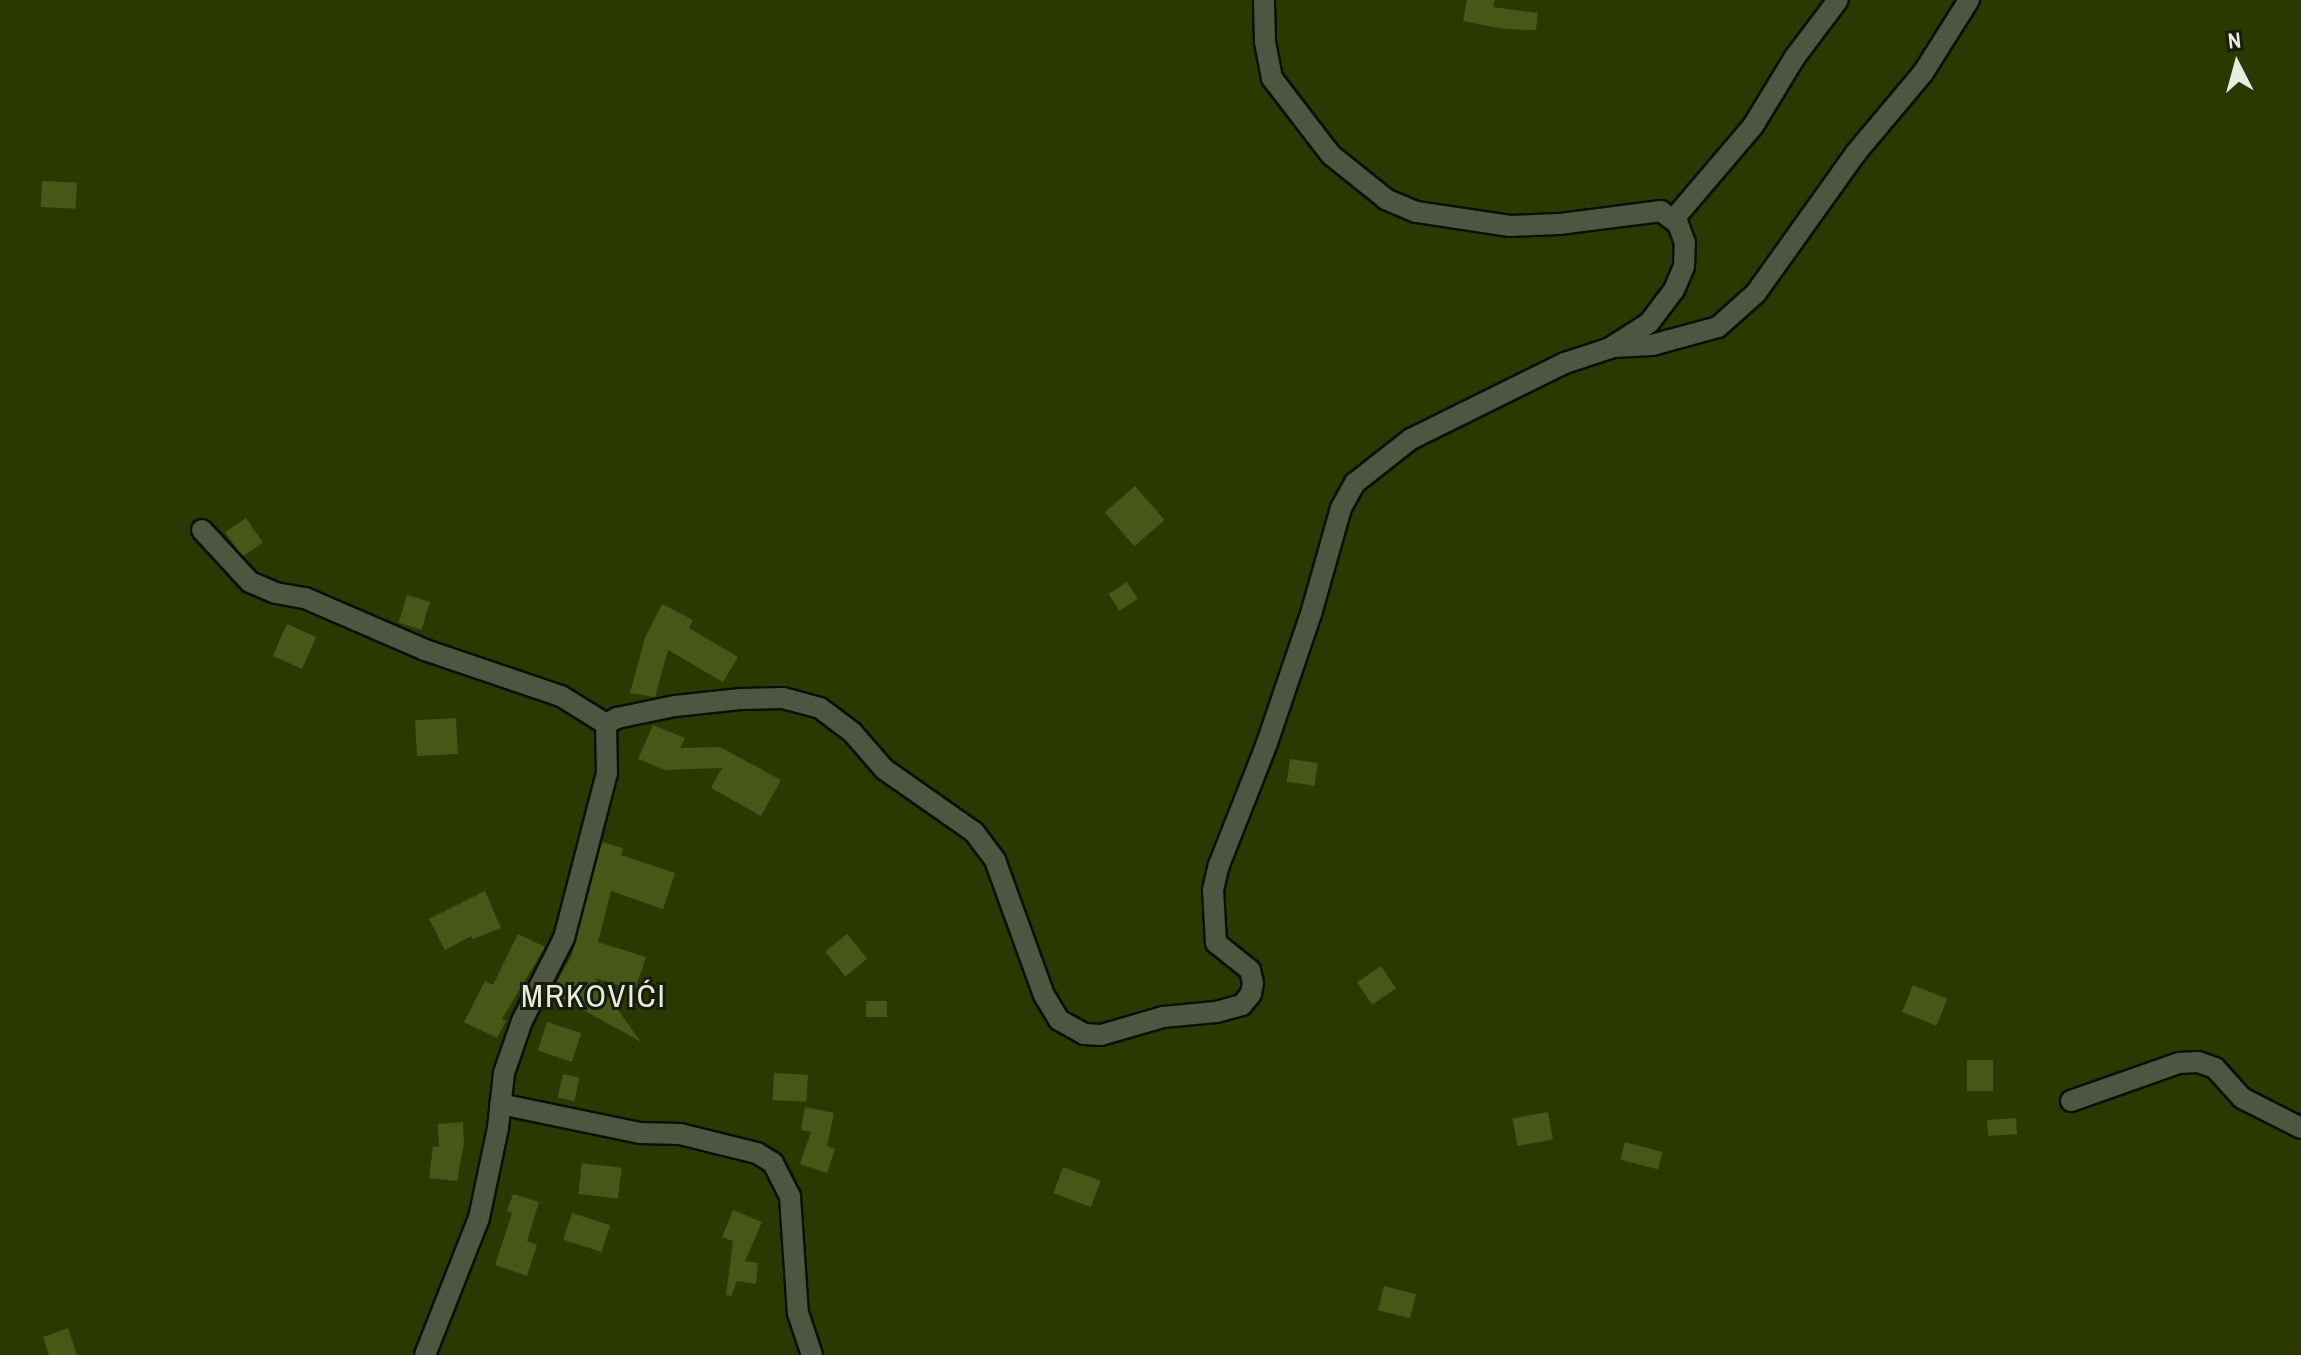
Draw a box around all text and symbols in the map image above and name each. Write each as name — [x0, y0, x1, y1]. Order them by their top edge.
north arrow — [2197, 24, 2277, 104]
text: N — [2226, 25, 2243, 56]
district label: MRKOVIĆI — [521, 977, 667, 1015]

